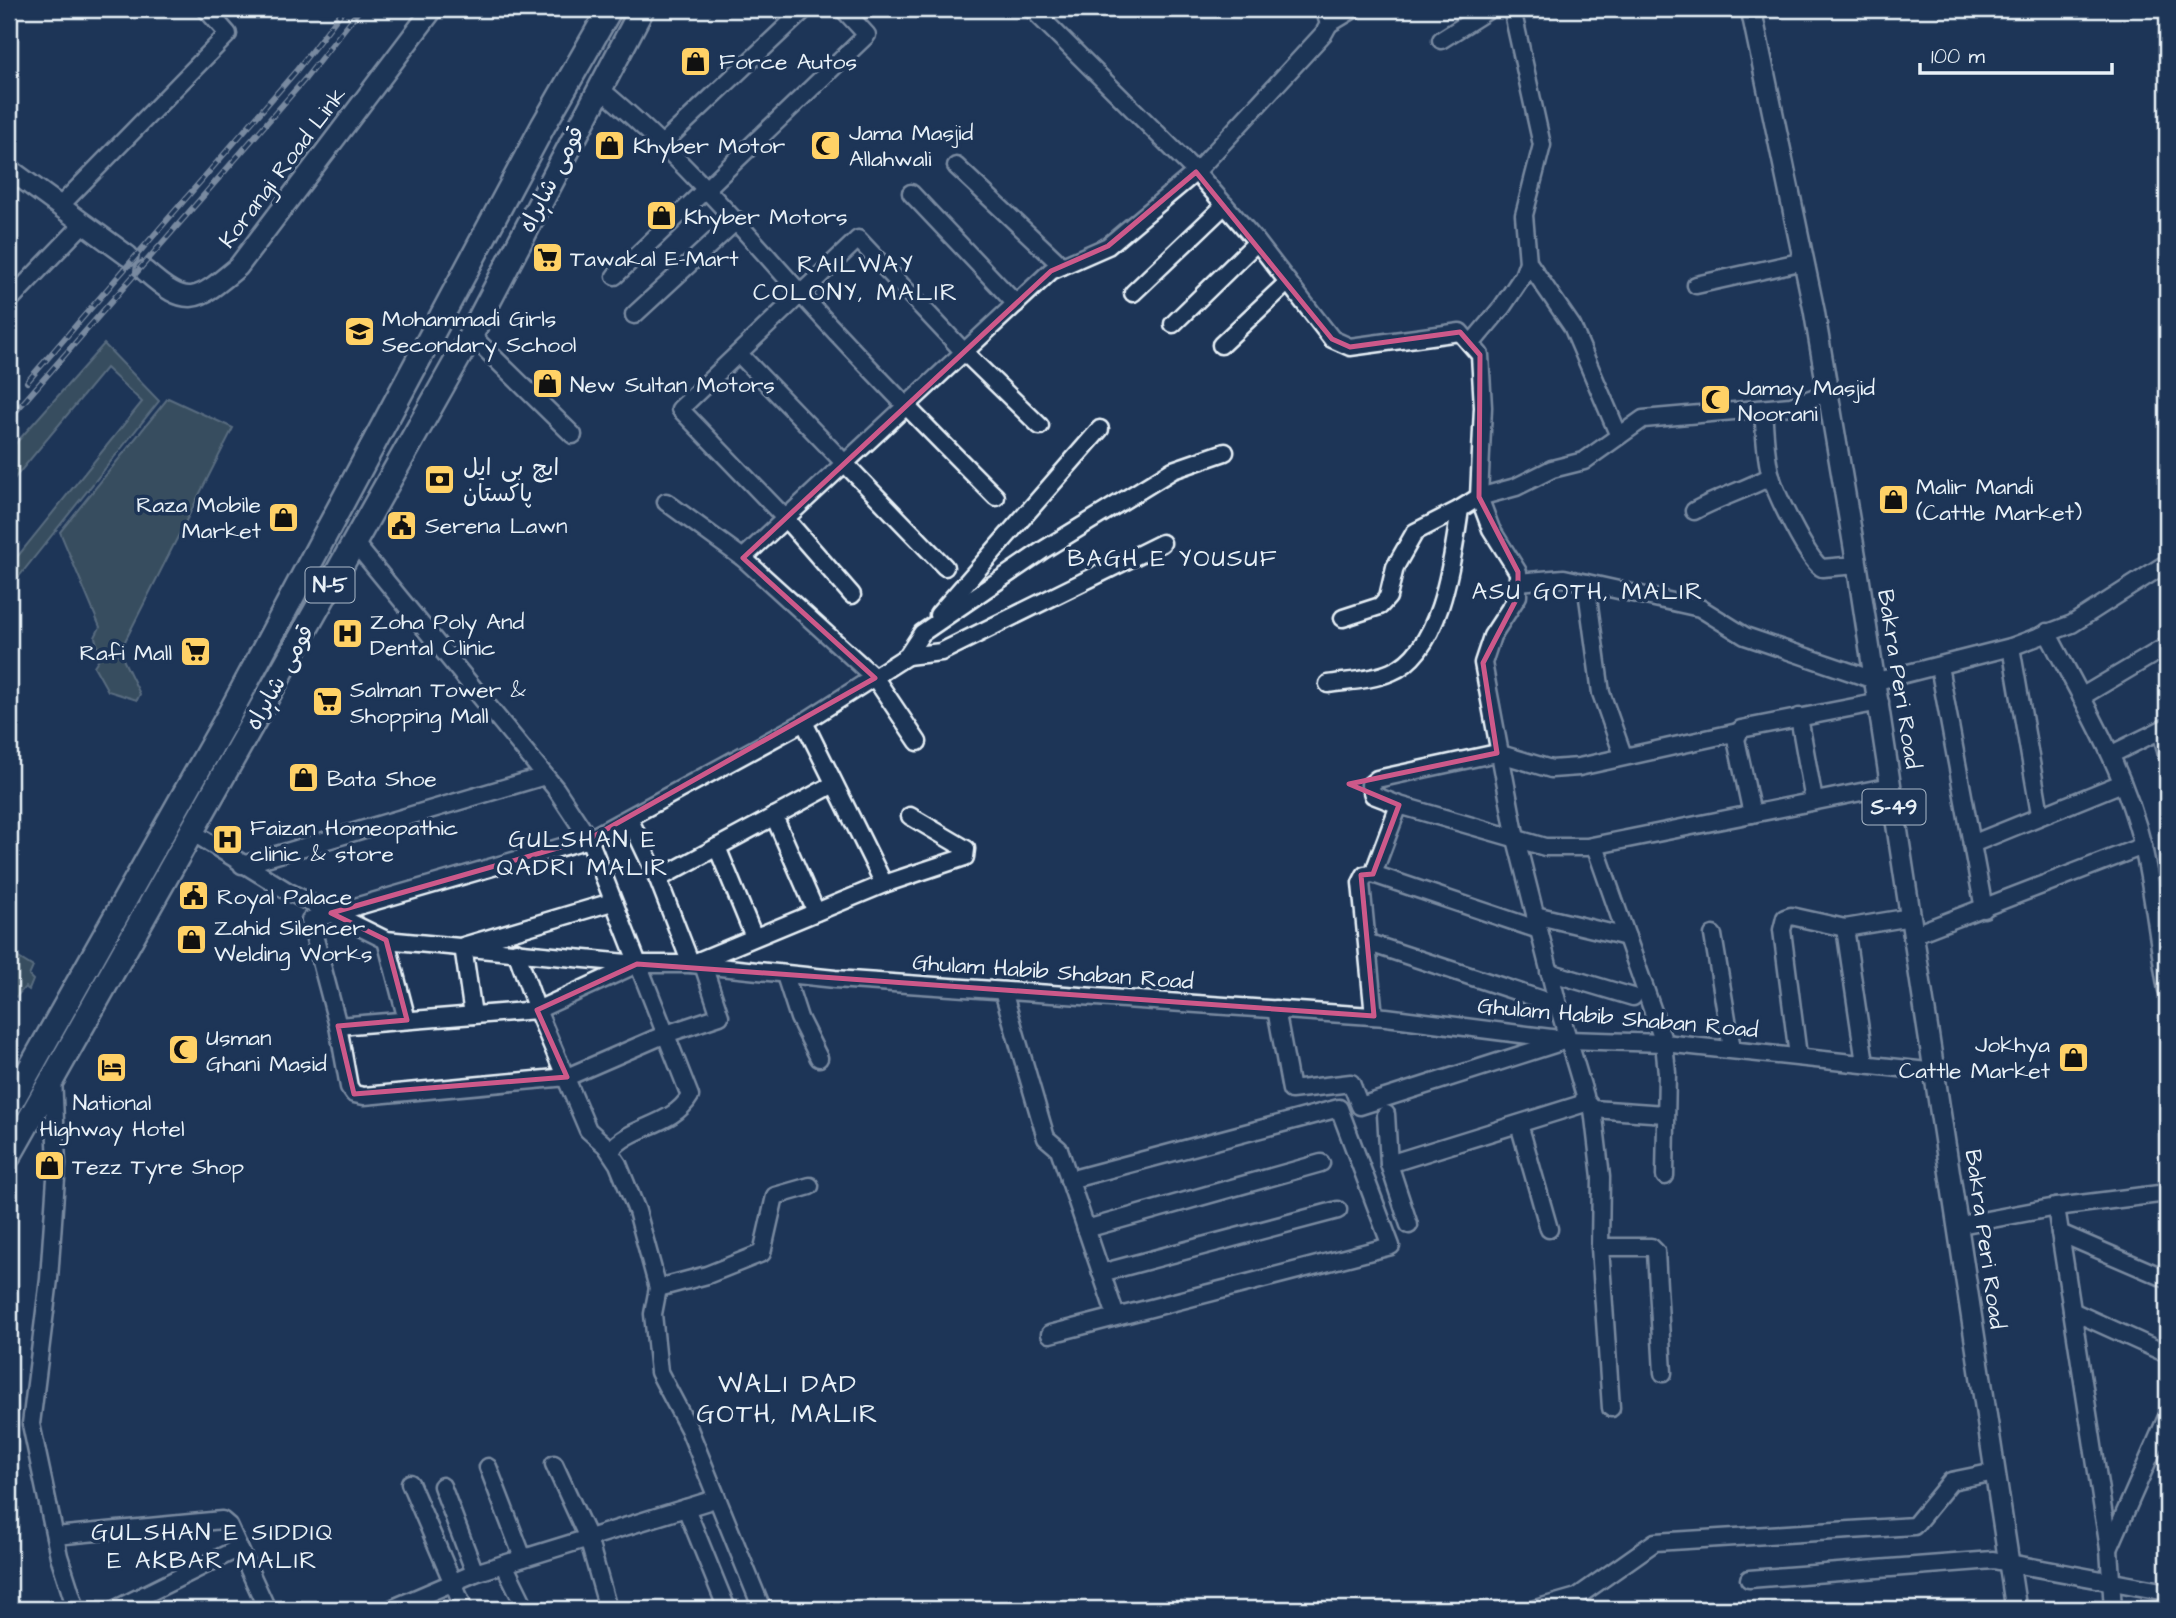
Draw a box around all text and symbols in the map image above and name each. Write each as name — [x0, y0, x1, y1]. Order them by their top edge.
scale bar — [1920, 32, 2113, 76]
text: 100 m — [1931, 42, 1986, 71]
shop icon: Force Autos — [679, 44, 713, 78]
place label: Force Autos — [719, 46, 857, 78]
street label: Korangi Road Link — [212, 80, 355, 255]
place label: Jama Masjid Allahwali — [849, 117, 974, 175]
street label: قومی شاہراہ — [511, 120, 593, 238]
shop icon: Khyber Motor — [593, 128, 627, 162]
mosque icon: Jama Masjid Allahwali — [809, 128, 843, 162]
place label: Khyber Motor — [633, 130, 785, 163]
shop icon: Khyber Motors — [644, 199, 678, 233]
place label: Khyber Motors — [684, 201, 848, 234]
supermarket icon: Tawakal E-Mart — [530, 241, 564, 275]
place label: Tawakal E-Mart — [570, 243, 739, 275]
district label: RAILWAY COLONY, MALIR — [753, 248, 959, 310]
place label: Mohammadi Girls Secondary School — [382, 303, 576, 362]
school or university icon: Mohammadi Girls Secondary School — [342, 314, 376, 348]
shop icon: New Sultan Motors — [530, 367, 564, 401]
place label: New Sultan Motors — [570, 369, 775, 401]
place label: Jamay Masjid Noorani — [1738, 372, 1875, 430]
mosque icon: Jamay Masjid Noorani — [1698, 383, 1732, 417]
place label: ایچ بی ایل پاکستان — [463, 452, 559, 510]
bank icon: ایچ بی ایل پاکستان — [423, 463, 457, 497]
place label: Malir Mandi (Cattle Market) — [1916, 471, 2082, 529]
shop icon: Malir Mandi (Cattle Market) — [1876, 482, 1910, 516]
place label: Raza Mobile Market — [136, 489, 262, 547]
shop icon: Raza Mobile Market — [267, 500, 301, 534]
public building icon: Serena Lawn — [385, 508, 419, 542]
place label: Serena Lawn — [425, 510, 568, 542]
district label: BAGH E YOUSUF — [1068, 542, 1278, 576]
road number: N-5 — [306, 568, 354, 602]
district label: ASU GOTH, MALIR — [1472, 575, 1704, 609]
street label: Bakra Peri Road — [1869, 587, 1929, 771]
place label: Zoha Poly And Dental Clinic — [370, 606, 525, 664]
hospital icon: Zoha Poly And Dental Clinic — [330, 617, 364, 651]
street label: قومی شاہراہ — [238, 619, 322, 736]
supermarket icon: Rafi Mall — [178, 635, 212, 669]
place label: Rafi Mall — [80, 637, 172, 669]
place label: Salman Tower & Shopping Mall — [350, 674, 527, 733]
supermarket icon: Salman Tower & Shopping Mall — [310, 685, 344, 719]
shop icon: Bata Shoe — [287, 761, 321, 795]
place label: Bata Shoe — [327, 763, 437, 795]
road number: S-49 — [1862, 790, 1926, 824]
place label: Faizan Homeopathic clinic & store — [250, 812, 458, 870]
hospital icon: Faizan Homeopathic clinic & store — [210, 823, 244, 857]
district label: GULSHAN E QADRI MALIR — [497, 823, 669, 885]
public building icon: Royal Palace — [177, 879, 211, 913]
place label: Royal Palace — [217, 881, 352, 914]
place label: Zahid Silencer Welding Works — [214, 912, 372, 971]
shop icon: Zahid Silencer Welding Works — [174, 923, 208, 957]
street label: Ghulam Habib Shaban Road — [911, 946, 1195, 998]
street label: Ghulam Habib Shaban Road — [1476, 990, 1760, 1046]
place label: Usman Ghani Masid — [206, 1022, 327, 1080]
place label: Jokhya Cattle Market — [1899, 1029, 2051, 1087]
mosque icon: Usman Ghani Masid — [166, 1033, 200, 1067]
shop icon: Jokhya Cattle Market — [2056, 1040, 2090, 1074]
hotel icon: National Highway Hotel — [95, 1051, 129, 1085]
place label: National Highway Hotel — [39, 1087, 185, 1146]
street label: Bakra Peri Road — [1957, 1147, 2013, 1331]
shop icon: Tezz Tyre Shop — [32, 1149, 66, 1183]
place label: Tezz Tyre Shop — [72, 1151, 244, 1184]
district label: WALI DAD GOTH, MALIR — [696, 1366, 880, 1432]
district label: GULSHAN E SIDDIQ E AKBAR MALIR — [91, 1516, 335, 1578]

